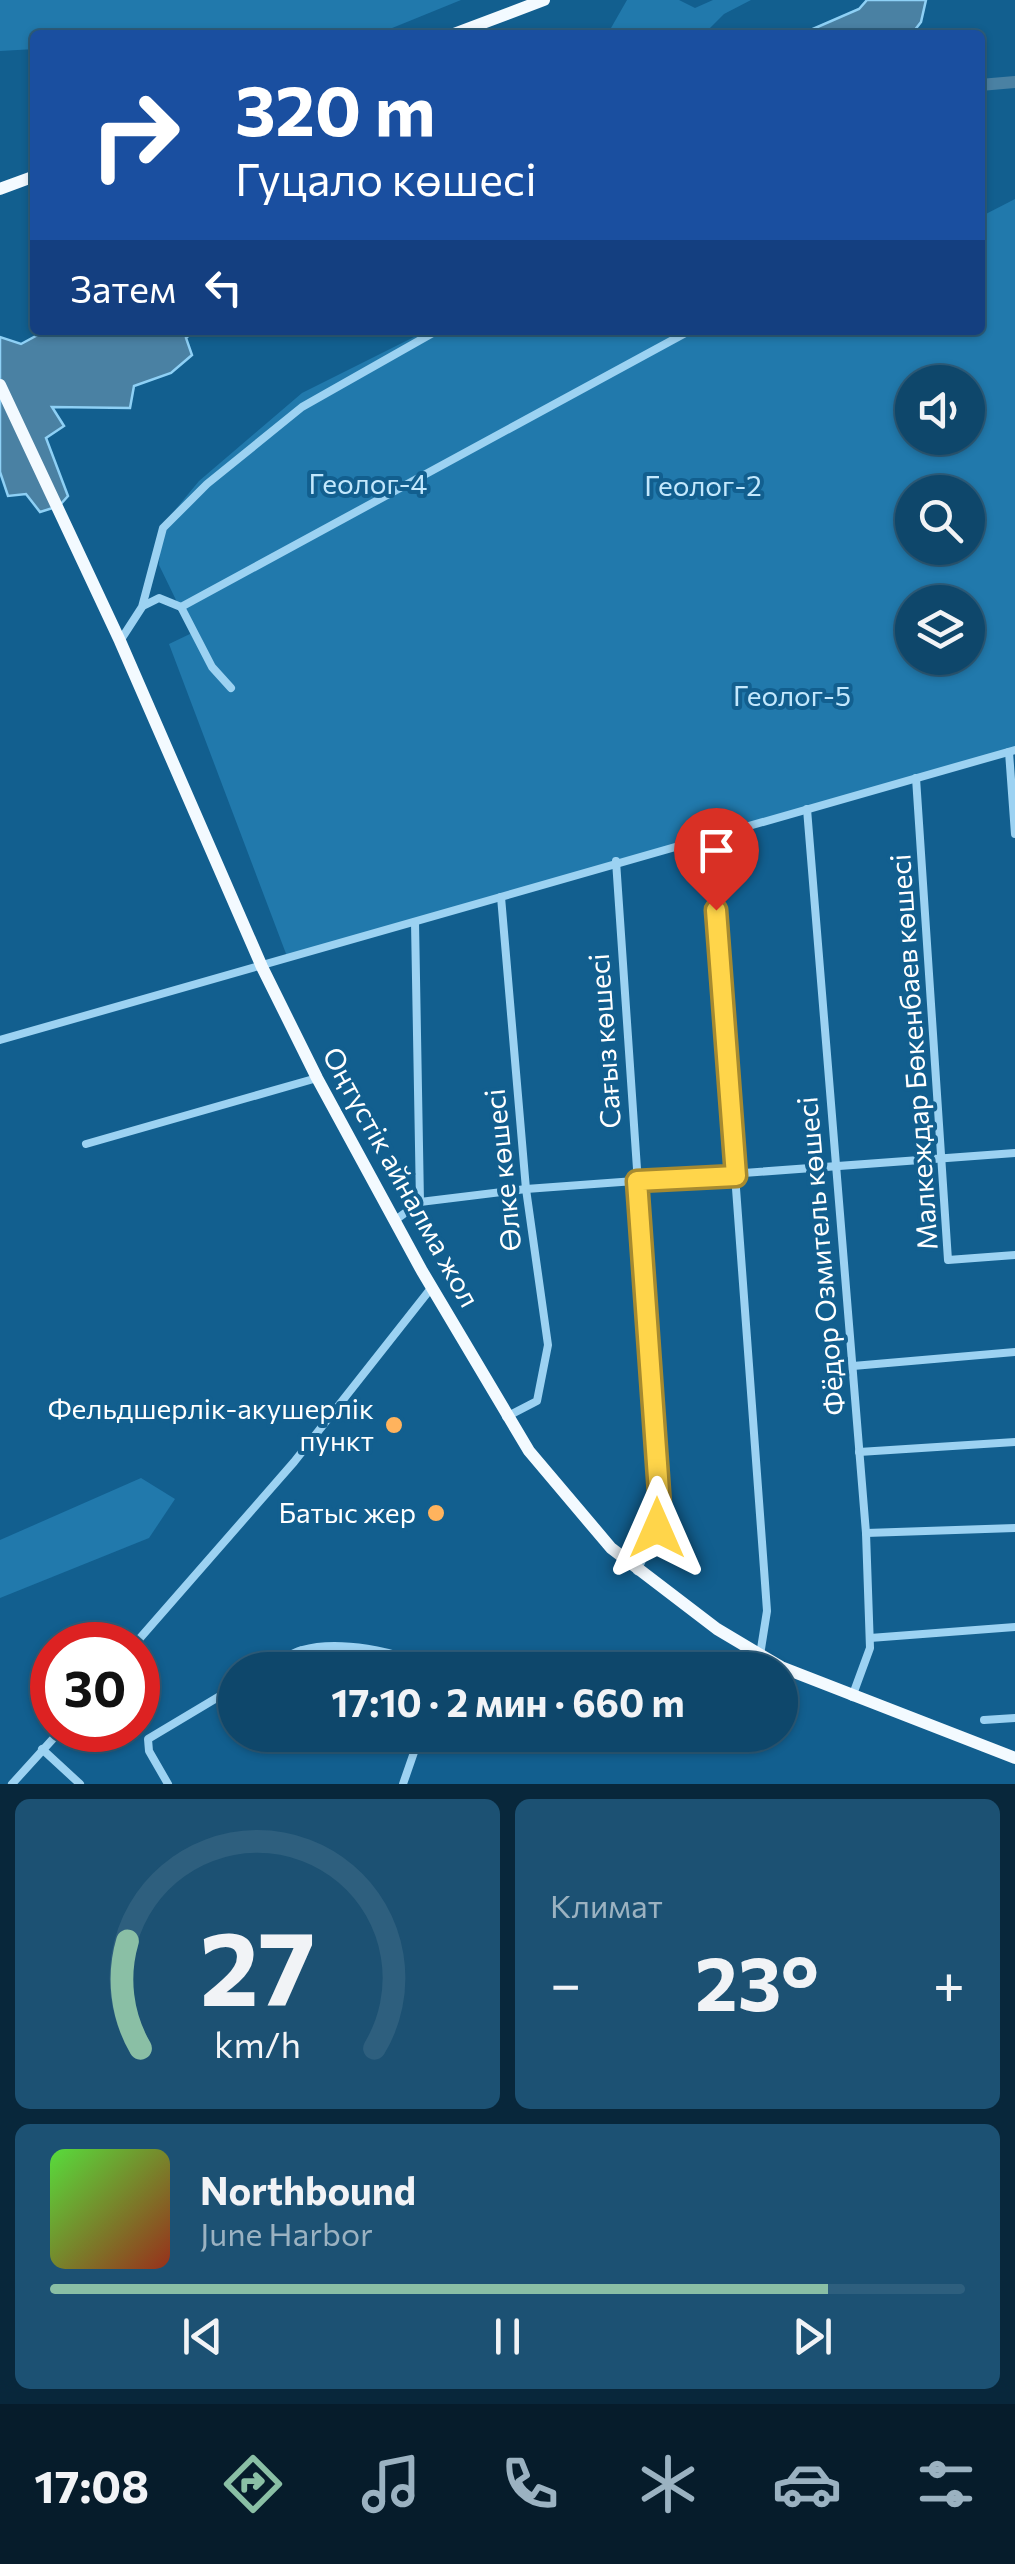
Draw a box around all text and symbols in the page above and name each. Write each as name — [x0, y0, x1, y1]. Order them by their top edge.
text: 320 m — [235, 65, 436, 150]
icon: right — [70, 70, 200, 200]
text: Гуцало көшесі — [235, 150, 537, 205]
icon: left — [196, 260, 251, 315]
text: Затем — [70, 264, 176, 311]
map controls — [895, 365, 985, 675]
button: sound — [895, 365, 985, 455]
park label: Геолог-4 — [309, 466, 428, 500]
park label: Геолог-2 — [644, 468, 762, 502]
button: search — [895, 475, 985, 565]
button: layers — [895, 585, 985, 675]
park label: Геолог-5 — [733, 678, 851, 712]
pin — [674, 808, 759, 911]
icon: arrive — [689, 823, 744, 878]
street label: Малкеждар Бөкенбаев көшесі — [882, 853, 944, 1251]
street label: Сағыз көшесі — [581, 952, 627, 1130]
street label: Оңтүстік айналма жол — [316, 1041, 488, 1312]
street label: Өлке көшесі — [477, 1087, 527, 1253]
street label: Фёдор Озмитель көшесі — [789, 1095, 851, 1417]
place label: Фельдшерлік-акушерлік пункт — [48, 1391, 374, 1457]
marker: Фельдшерлік-акушерлік пункт — [383, 1414, 405, 1436]
position arrow — [605, 1476, 709, 1580]
place label: Батыс жер — [279, 1495, 416, 1529]
marker: Батыс жер — [425, 1502, 447, 1524]
speed limit sign: 30 — [30, 1622, 160, 1752]
text: 17:10 · 2 мин · 660 m — [331, 1678, 685, 1725]
text: Климат — [550, 1885, 663, 1925]
text: 27 — [200, 1900, 315, 2027]
text: 23° — [695, 1935, 819, 2026]
text: − — [550, 1948, 581, 2015]
text: + — [933, 1948, 965, 2015]
text: km/h — [214, 2022, 301, 2065]
text: Northbound — [200, 2166, 416, 2213]
text: June Harbor — [200, 2213, 373, 2253]
icon: previous — [175, 2309, 230, 2364]
icon: pause — [480, 2309, 535, 2364]
icon: next — [785, 2309, 840, 2364]
icon: directions — [218, 2449, 288, 2519]
icon: music — [356, 2449, 426, 2519]
icon: phone — [495, 2449, 565, 2519]
icon: climate — [633, 2449, 703, 2519]
icon: car — [772, 2449, 842, 2519]
icon: filters — [911, 2449, 981, 2519]
text: 17:08 — [34, 2457, 149, 2512]

